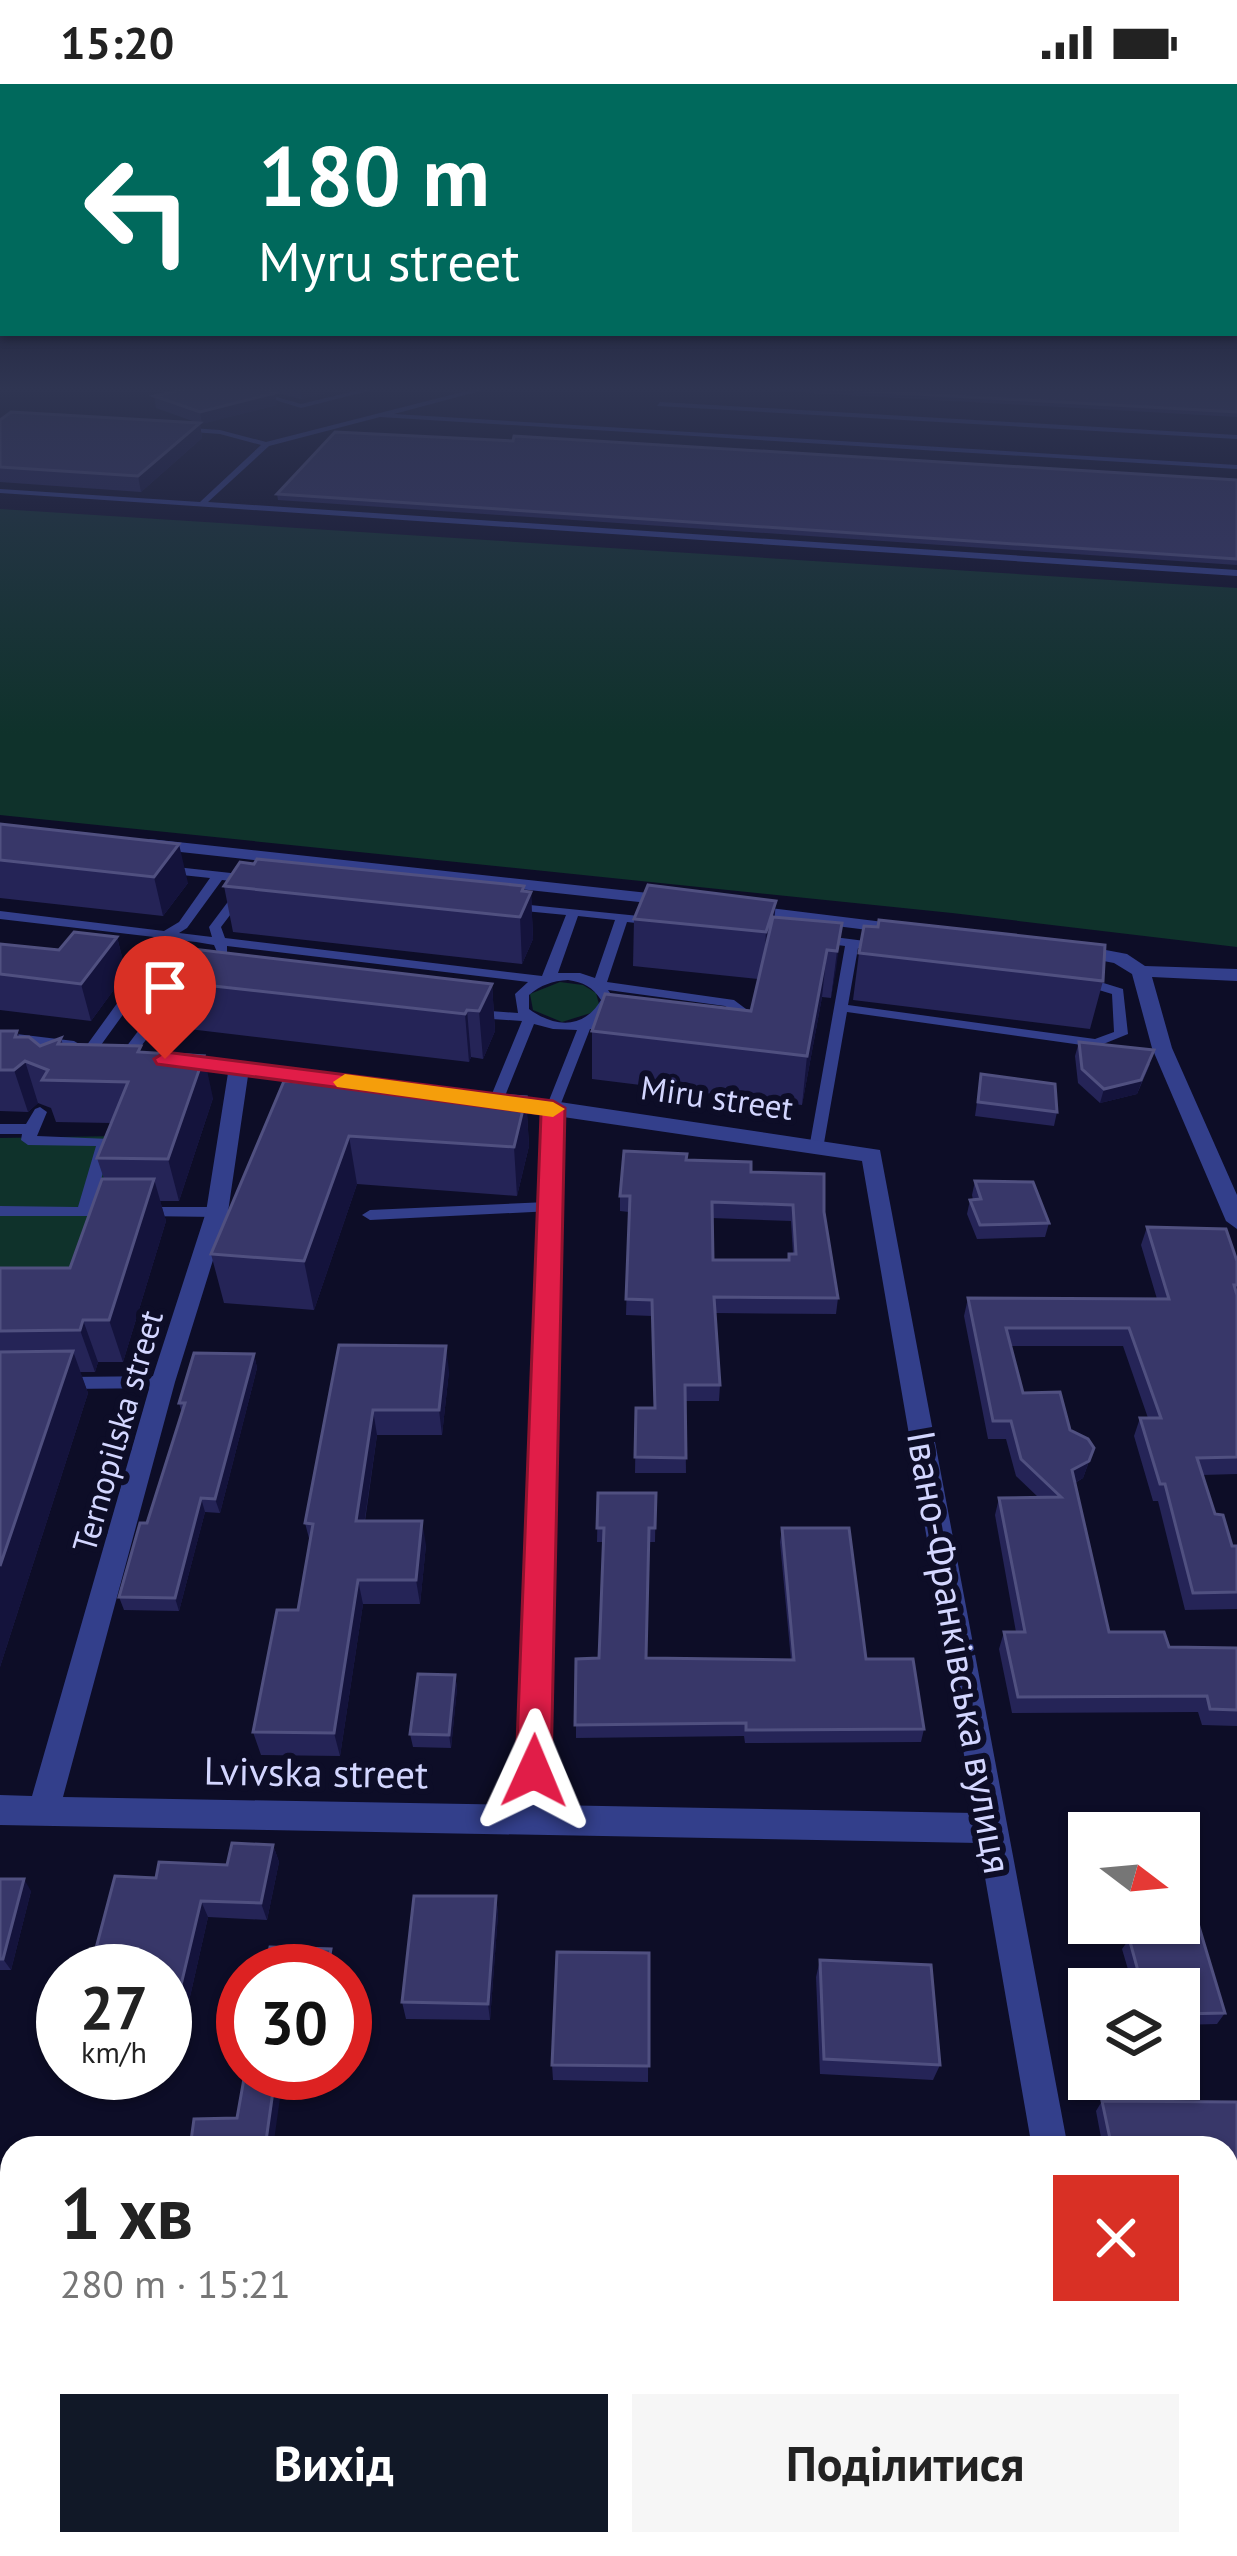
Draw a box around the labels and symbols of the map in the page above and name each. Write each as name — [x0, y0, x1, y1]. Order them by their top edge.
pin — [114, 936, 216, 1059]
street label: Miru street — [638, 1065, 796, 1129]
street label: Ternopilska street — [62, 1305, 172, 1557]
street label: Івано-Франківська вулиця — [896, 1427, 1024, 1877]
position arrow — [471, 1708, 597, 1834]
street label: Lvivska street — [203, 1745, 429, 1799]
north arrow — [1068, 1812, 1200, 1944]
speed limit sign: 30 — [216, 1944, 372, 2100]

